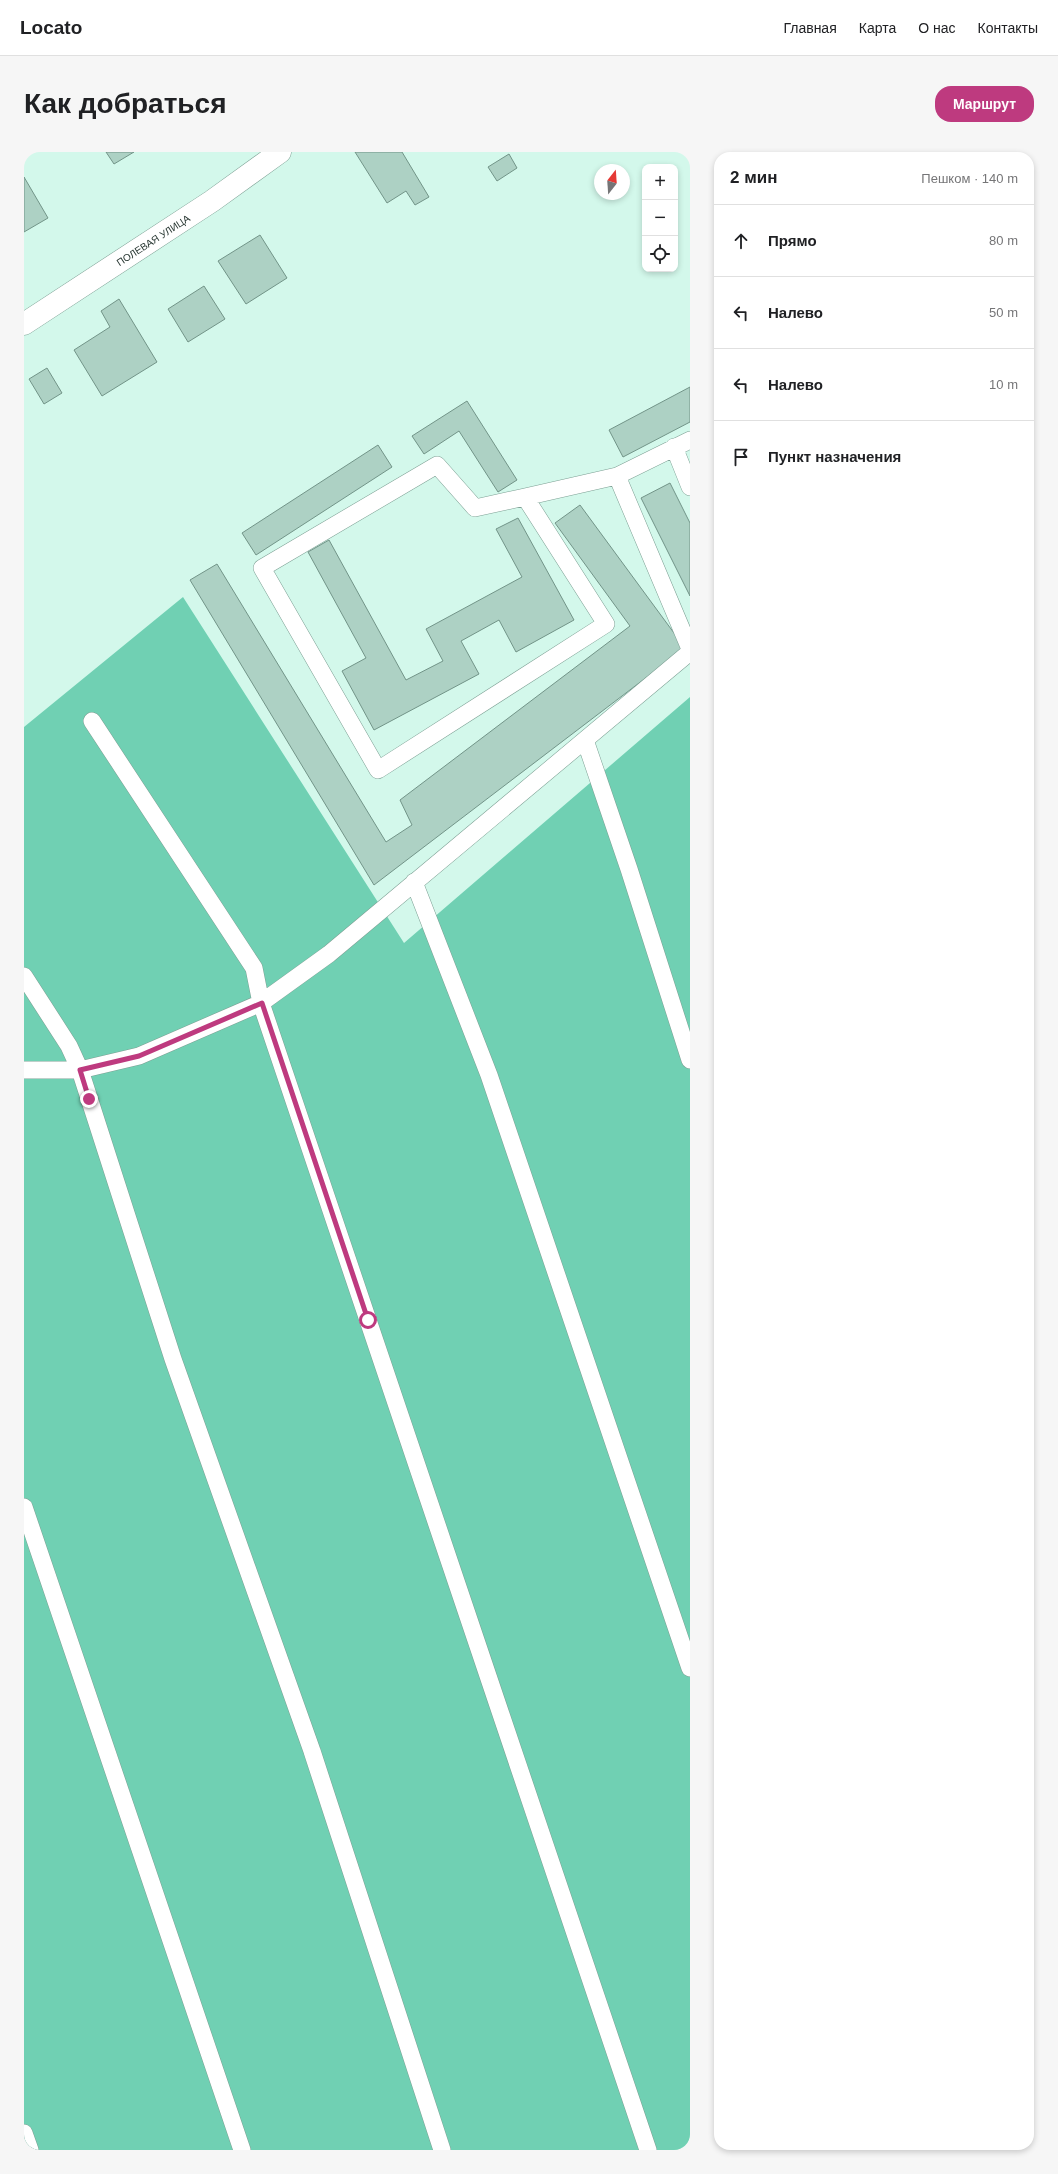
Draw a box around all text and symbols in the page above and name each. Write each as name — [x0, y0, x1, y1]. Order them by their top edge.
text: Locato — [20, 17, 82, 38]
text: Главная — [783, 20, 837, 36]
text: Карта — [859, 20, 896, 36]
text: О нас — [918, 20, 956, 36]
text: Контакты — [978, 20, 1038, 36]
button: Маршрут — [935, 86, 1034, 122]
text: Как добраться — [24, 88, 226, 119]
north arrow — [594, 164, 630, 200]
map controls — [642, 164, 678, 272]
button: + — [642, 164, 678, 200]
text: 2 мин — [730, 168, 777, 187]
text: Пешком · 140 m — [921, 171, 1018, 186]
button: − — [642, 200, 678, 236]
street label: ПОЛЕВАЯ УЛИЦА — [115, 212, 192, 268]
icon: ahead — [730, 230, 752, 252]
text: Прямо — [768, 232, 817, 249]
text: 80 m — [989, 233, 1018, 248]
button: locate — [642, 236, 678, 272]
icon: left — [730, 302, 752, 324]
text: Налево — [768, 304, 823, 321]
text: 50 m — [989, 305, 1018, 320]
icon: left — [730, 374, 752, 396]
text: Налево — [768, 376, 823, 393]
text: 10 m — [989, 377, 1018, 392]
icon: arrive — [730, 446, 752, 468]
text: Пункт назначения — [768, 448, 901, 465]
route end — [80, 1090, 98, 1108]
route start — [359, 1311, 377, 1329]

